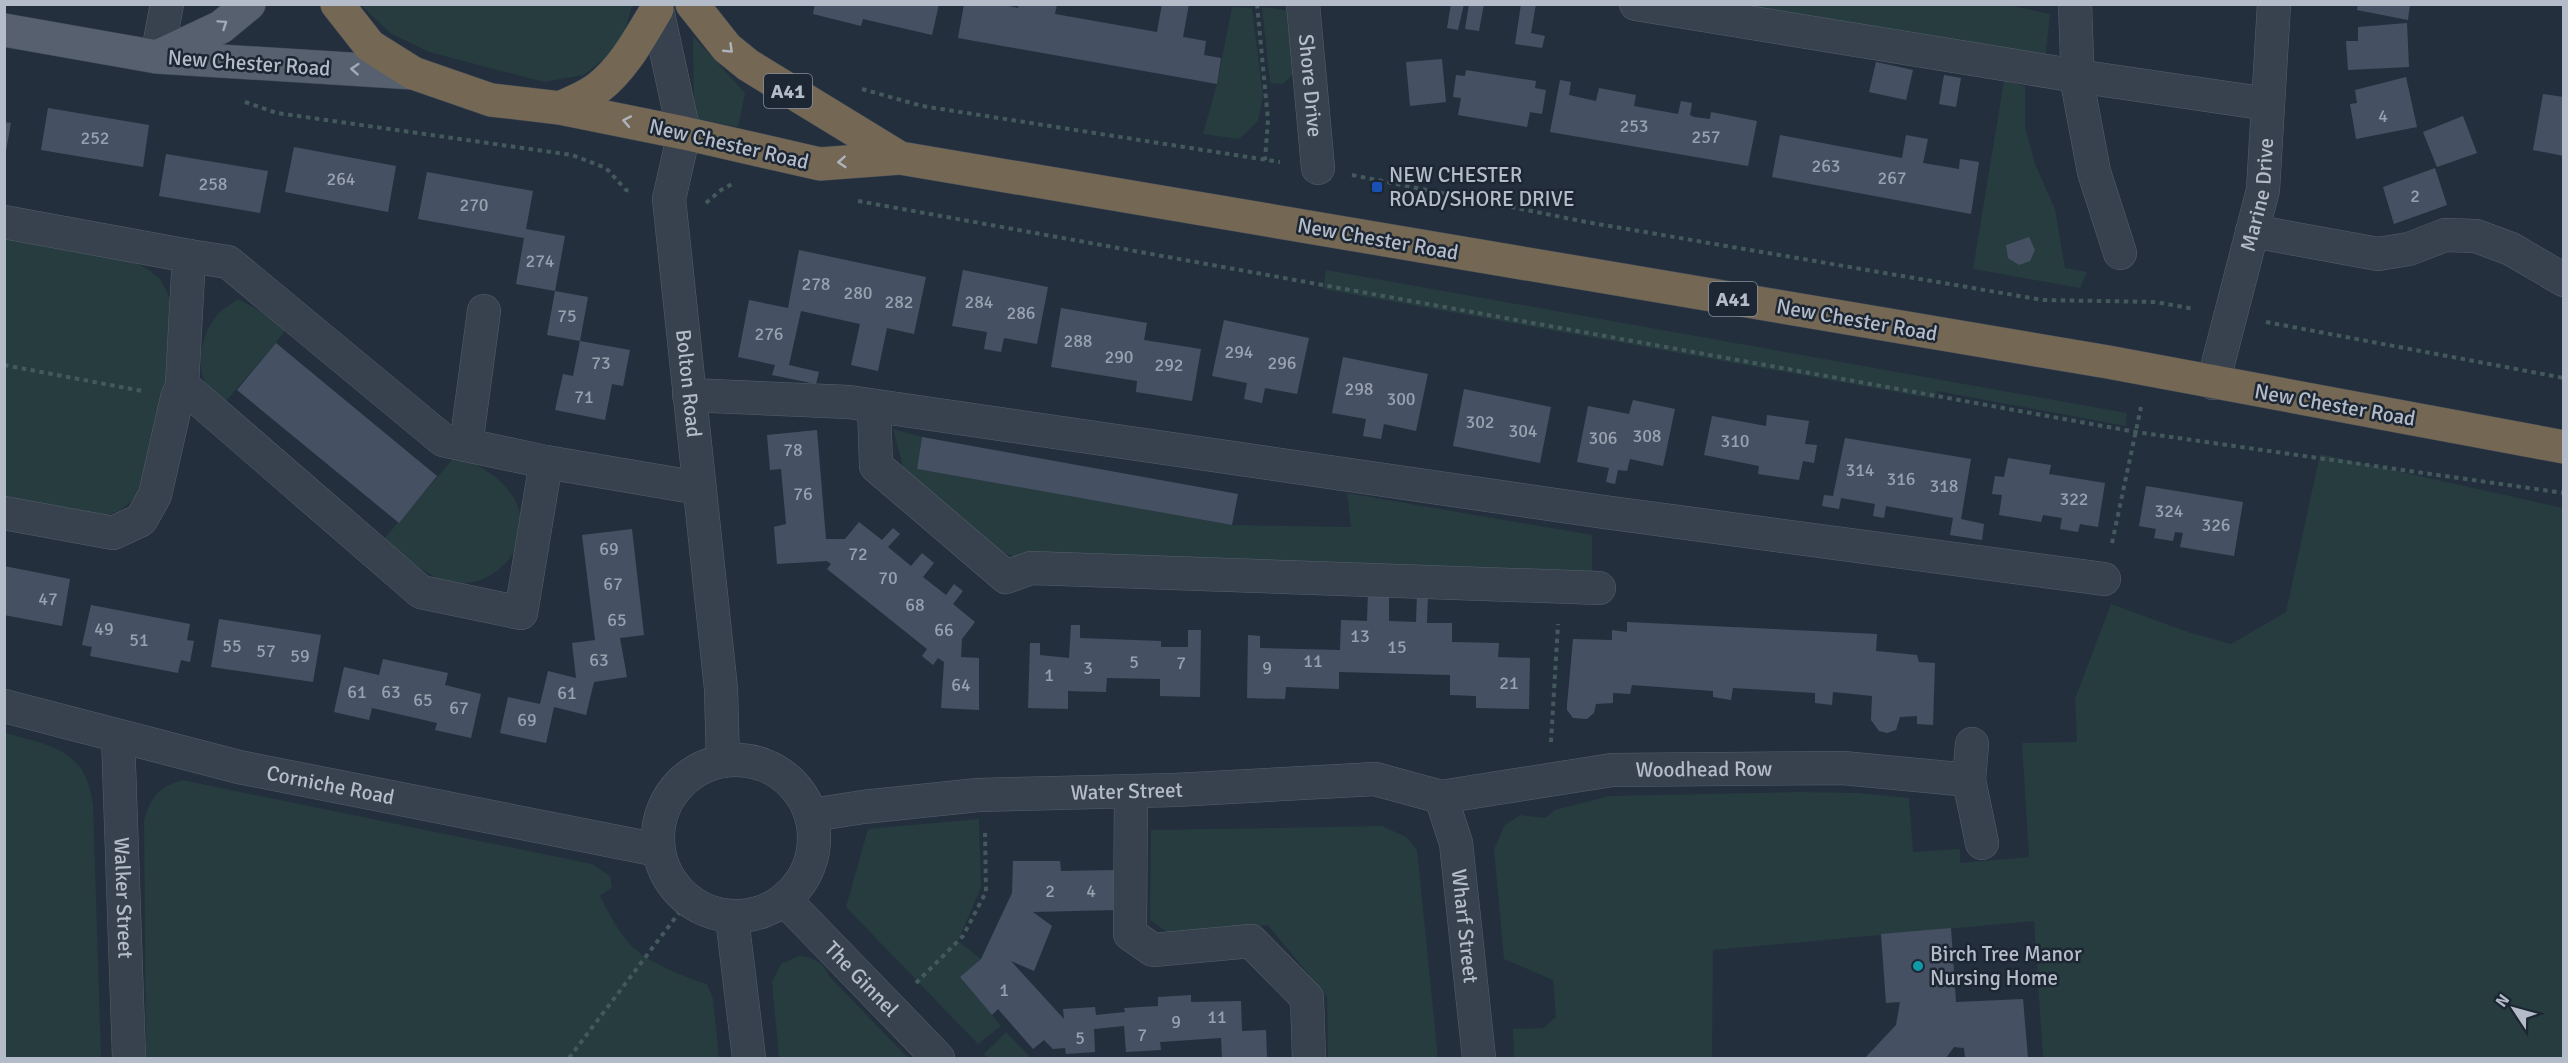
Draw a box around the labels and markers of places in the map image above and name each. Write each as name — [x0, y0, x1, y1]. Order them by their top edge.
place label: NEW CHESTER ROAD/SHORE DRIVE — [1389, 162, 1575, 212]
marker: NEW CHESTER ROAD/SHORE DRIVE — [1370, 180, 1384, 194]
place label: Birch Tree Manor Nursing Home — [1930, 941, 2082, 991]
marker: Birch Tree Manor Nursing Home — [1911, 959, 1925, 973]

